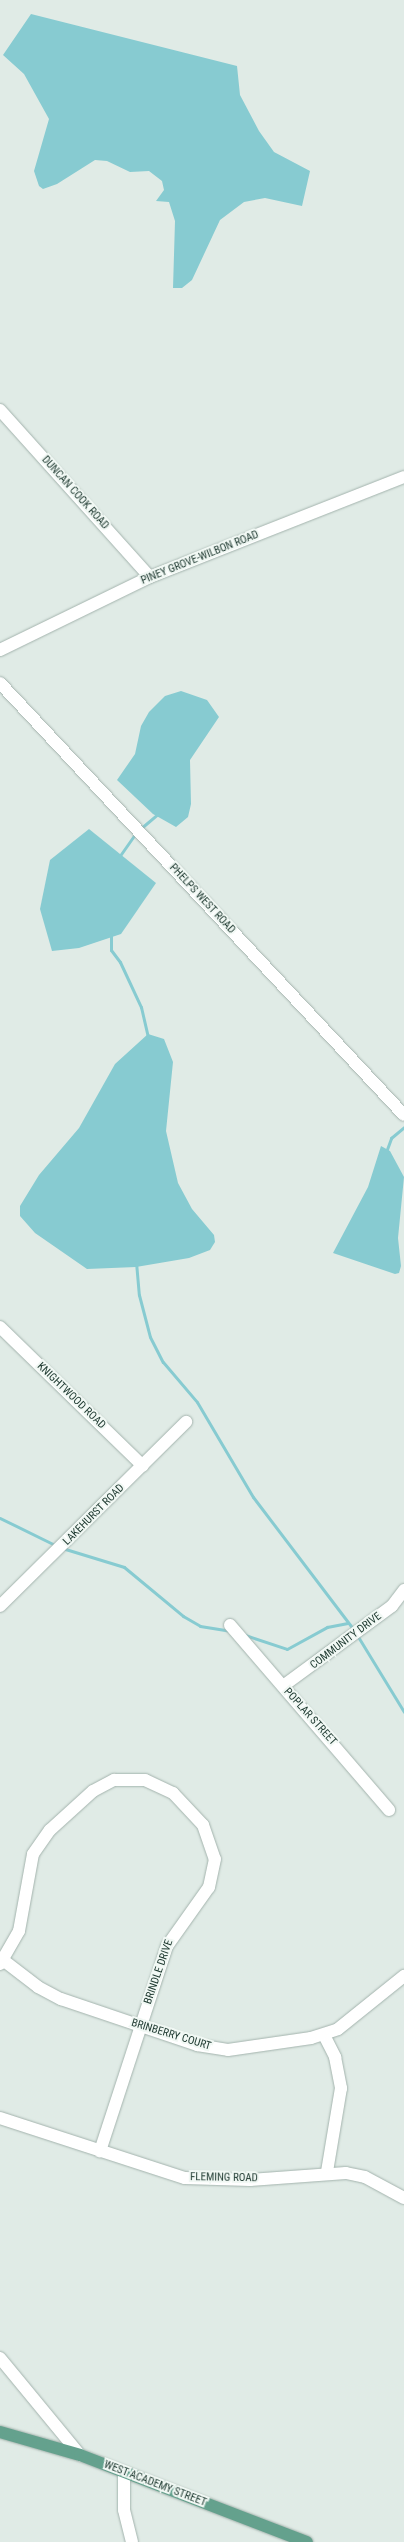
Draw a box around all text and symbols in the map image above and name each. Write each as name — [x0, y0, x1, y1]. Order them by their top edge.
street label: DUNCAN COOK ROAD — [39, 454, 111, 532]
street label: PINEY GROVE-WILBON ROAD — [139, 528, 261, 588]
street label: PHELPS WEST ROAD — [166, 861, 238, 937]
street label: KNIGHTWOOD ROAD — [34, 1360, 108, 1432]
street label: LAKEHURST ROAD — [61, 1482, 127, 1548]
street label: COMMUNITY DRIVE — [308, 1610, 384, 1672]
street label: POPLAR STREET — [281, 1686, 339, 1748]
street label: BRINDLE DRIVE — [142, 1938, 176, 2006]
street label: BRINBERRY COURT — [129, 2017, 213, 2053]
street label: FLEMING ROAD — [190, 2171, 258, 2185]
street label: WEST ACADEMY STREET — [102, 2458, 208, 2510]

